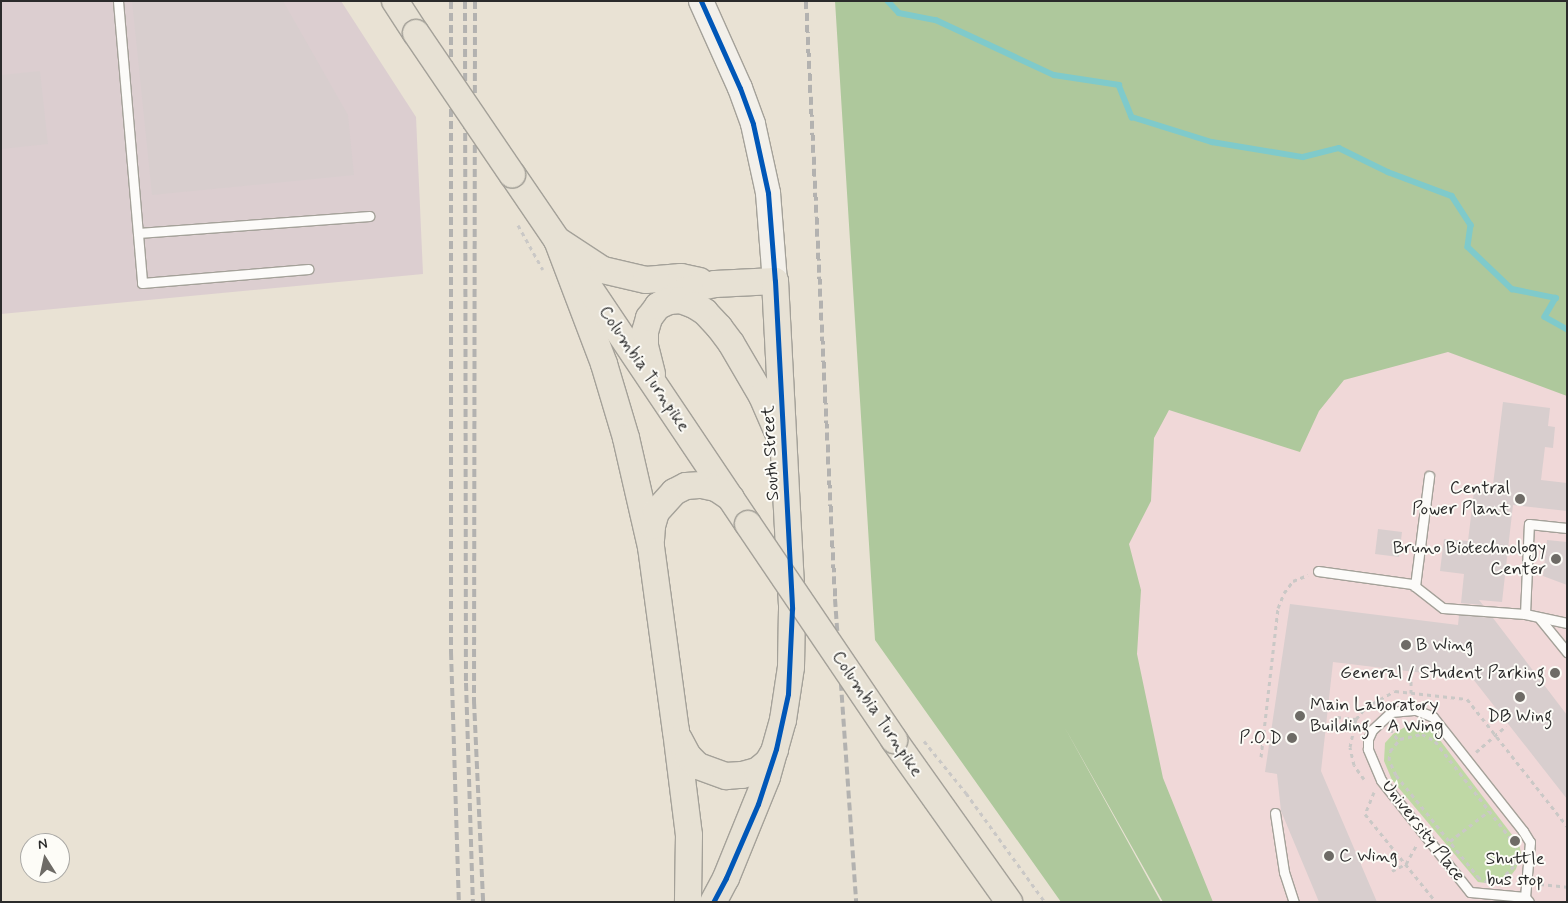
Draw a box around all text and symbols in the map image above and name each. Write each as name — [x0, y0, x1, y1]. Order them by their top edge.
street label: Columbia Turnpike — [594, 302, 694, 436]
street label: South Street — [758, 405, 784, 501]
place label: Central Power Plant — [1412, 478, 1510, 520]
marker: Central Power Plant — [1514, 493, 1526, 505]
place label: Bruno Biotechnology Center — [1393, 538, 1546, 580]
marker: Bruno Biotechnology Center — [1550, 553, 1562, 565]
place label: B Wing — [1416, 634, 1472, 656]
marker: B Wing — [1400, 639, 1412, 651]
street label: Columbia Turnpike — [827, 647, 927, 781]
place label: General / Student Parking — [1340, 662, 1545, 684]
marker: General / Student Parking — [1549, 667, 1561, 679]
marker: DB Wing — [1514, 691, 1526, 703]
place label: Main Laboratory Building - A Wing — [1310, 695, 1444, 738]
place label: DB Wing — [1486, 705, 1554, 727]
marker: Main Laboratory Building - A Wing — [1294, 710, 1306, 722]
place label: P.O.D — [1239, 727, 1282, 749]
marker: P.O.D — [1286, 732, 1298, 744]
street label: University Place — [1377, 776, 1469, 886]
north arrow — [20, 833, 70, 883]
text: N — [36, 835, 49, 854]
marker: Shuttle bus stop — [1509, 835, 1521, 847]
place label: C Wing — [1339, 845, 1396, 867]
place label: Shuttle bus stop — [1485, 849, 1545, 892]
marker: C Wing — [1323, 850, 1335, 862]

